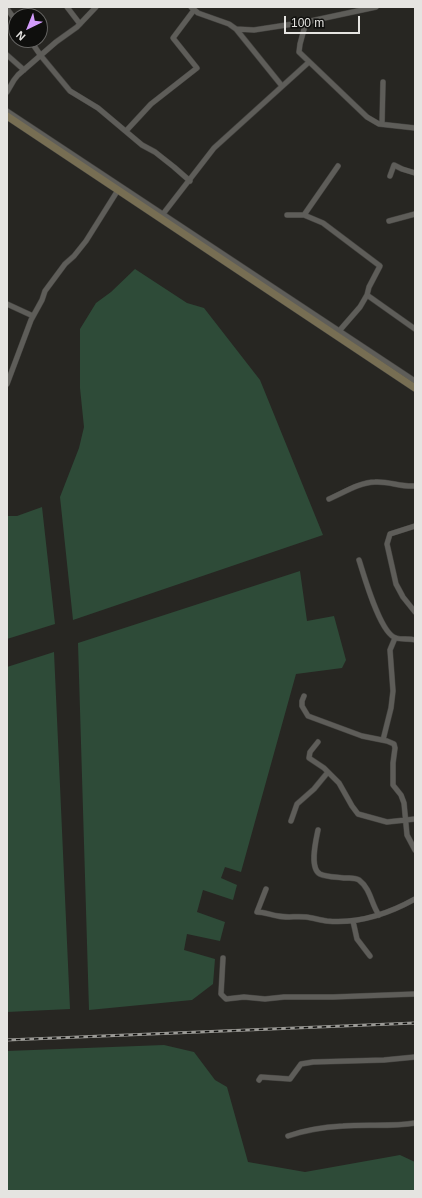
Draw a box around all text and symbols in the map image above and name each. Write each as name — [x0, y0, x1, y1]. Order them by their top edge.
north arrow — [8, 8, 48, 48]
scale bar — [286, 8, 362, 34]
text: 100 m — [291, 16, 324, 30]
text: N — [14, 29, 28, 43]

